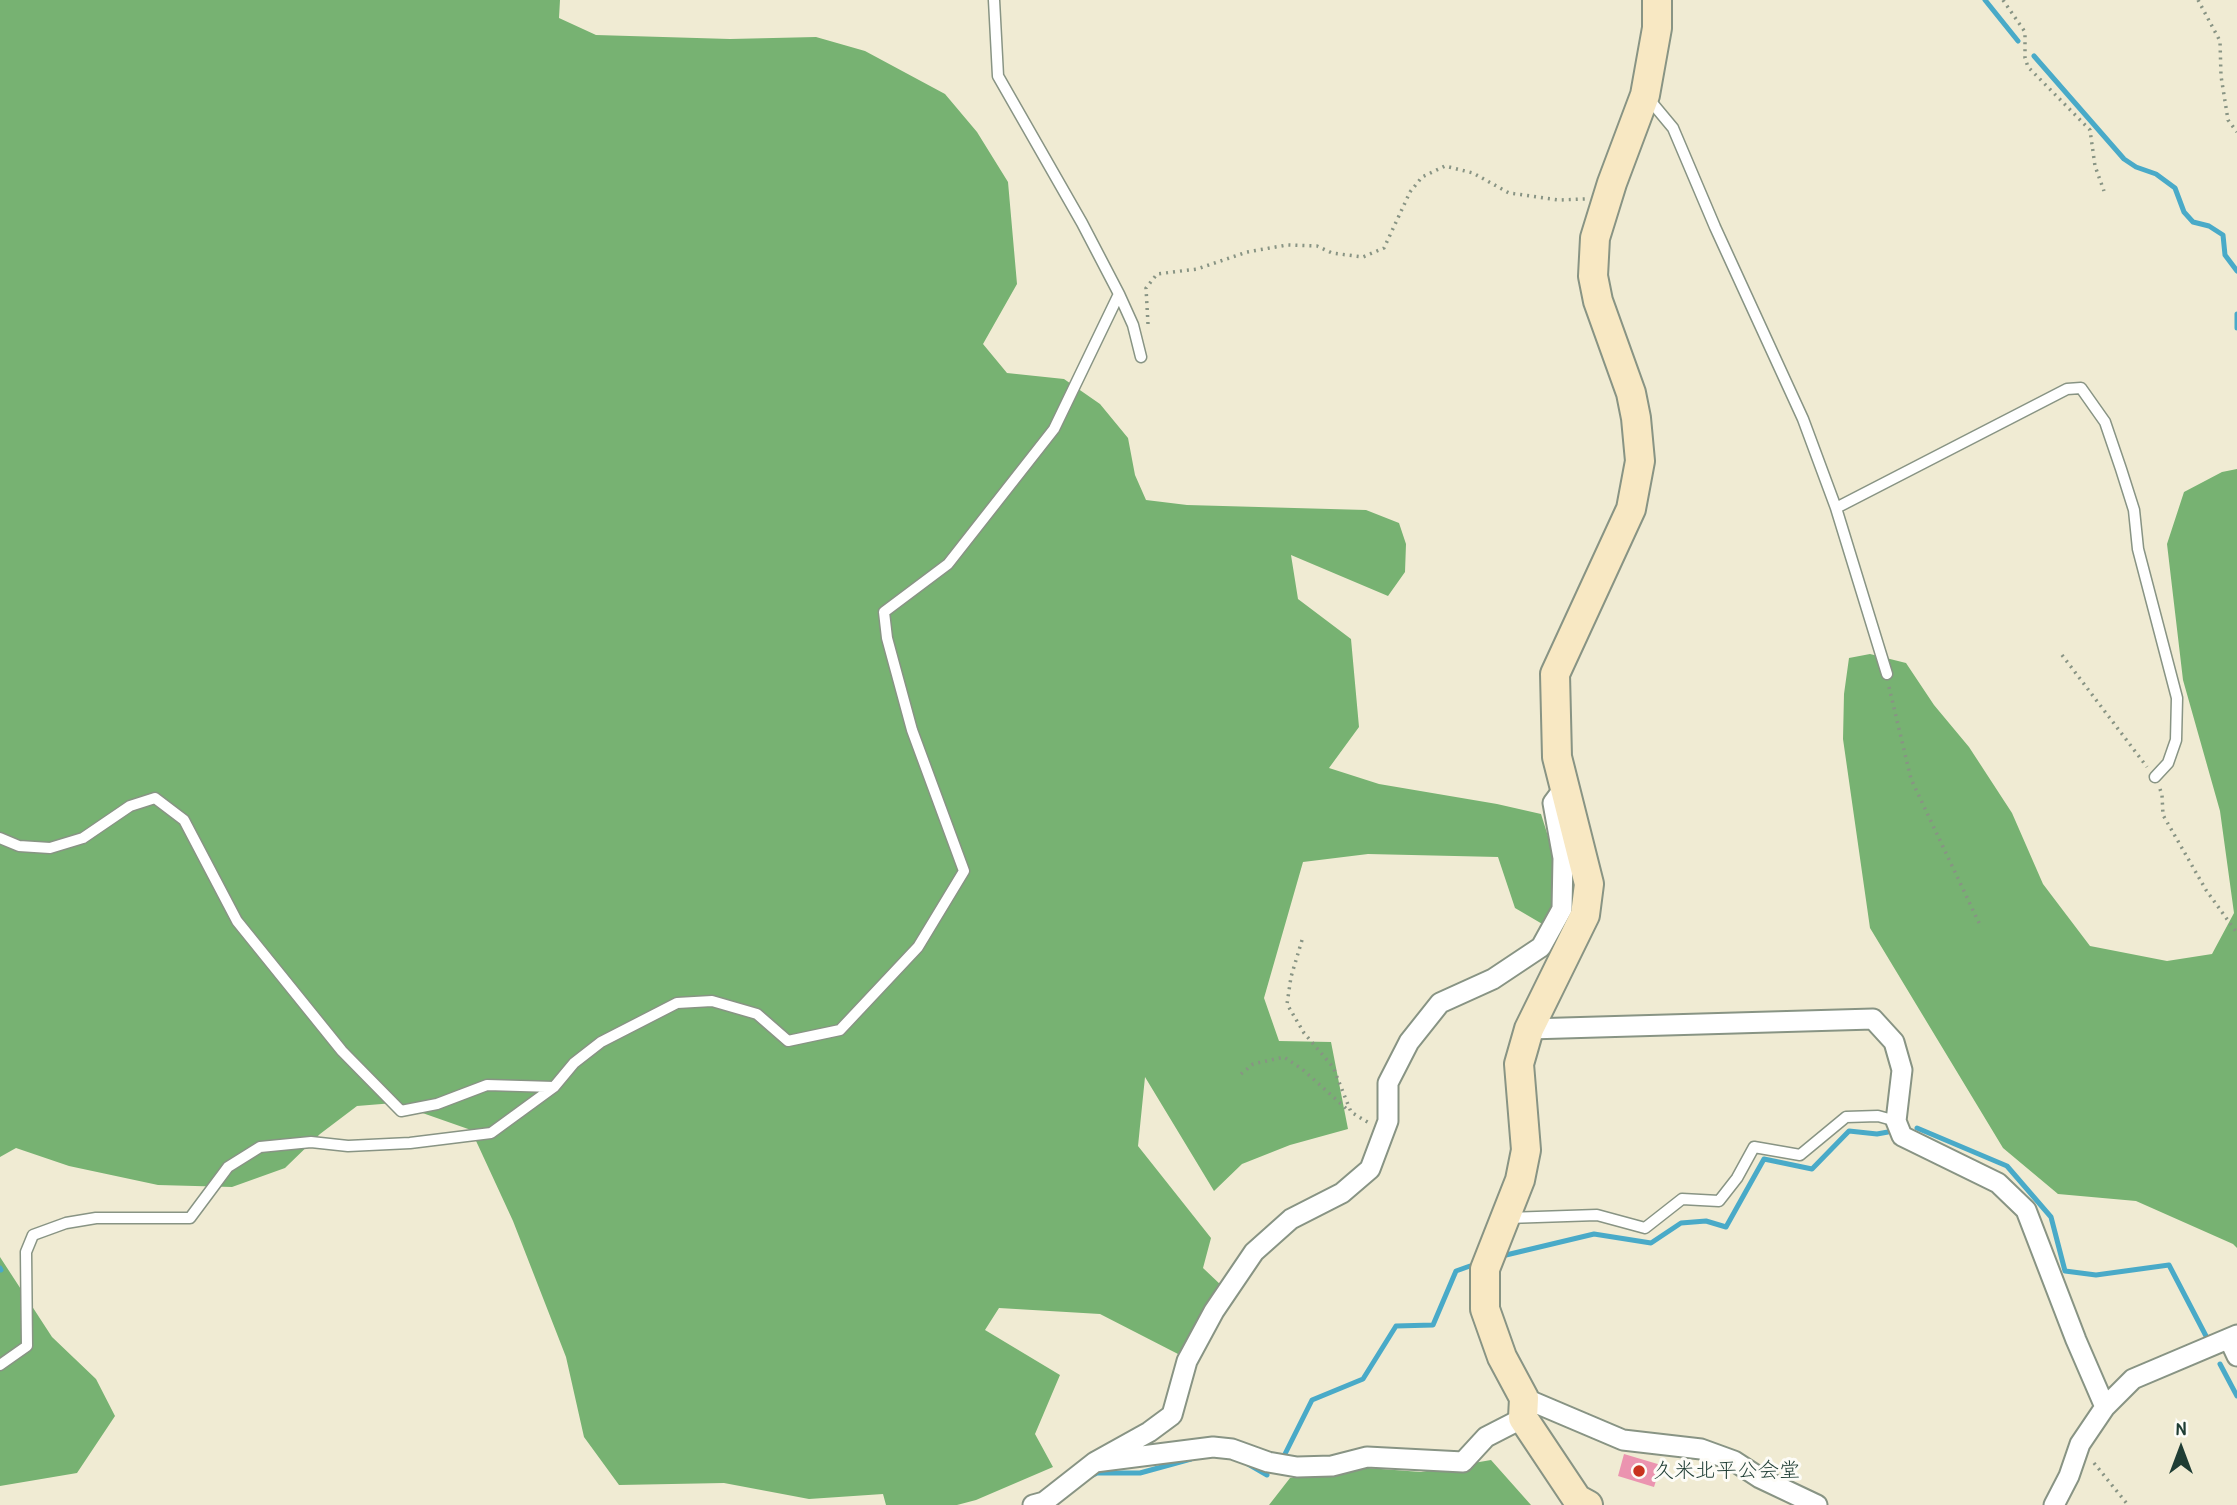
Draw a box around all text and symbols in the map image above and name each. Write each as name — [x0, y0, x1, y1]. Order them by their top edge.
north arrow — [2146, 1414, 2216, 1484]
text: N — [2176, 1415, 2186, 1441]
place label: 久米北平公会堂 — [1653, 1458, 1800, 1484]
marker: 久米北平公会堂 — [1631, 1463, 1647, 1479]

